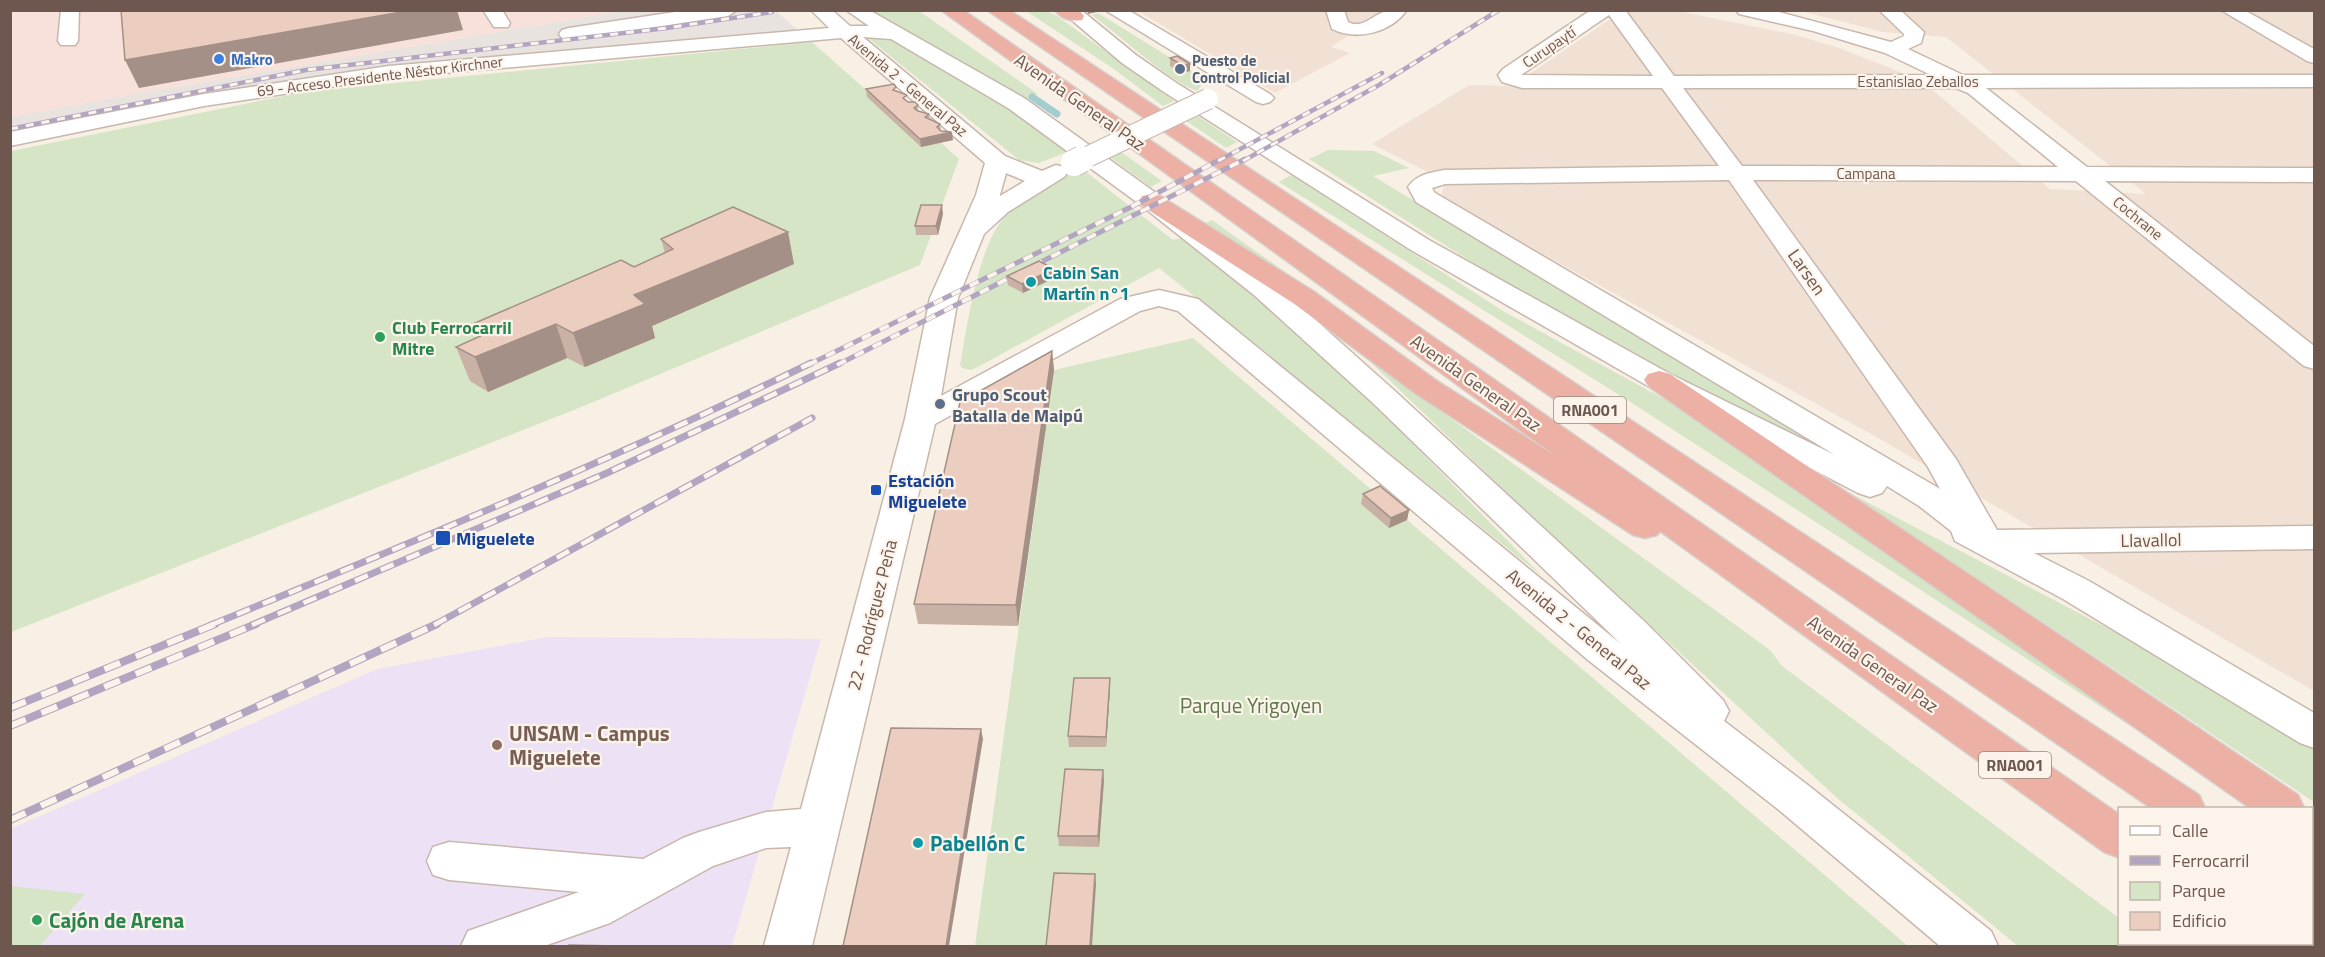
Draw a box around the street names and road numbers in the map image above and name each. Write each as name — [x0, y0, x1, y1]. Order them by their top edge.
street label: Curupaytí — [1518, 20, 1582, 73]
street label: Avenida 2 - General Paz — [843, 28, 973, 142]
street label: Avenida General Paz — [1009, 47, 1151, 157]
street label: 69 - Acceso Presidente Néstor Kirchner — [256, 50, 504, 102]
street label: Estanislao Zeballos — [1857, 70, 1979, 93]
street label: Campana — [1836, 162, 1896, 185]
street label: Cochrane — [2108, 191, 2168, 245]
street label: Larsen — [1781, 243, 1833, 301]
street label: Avenida General Paz — [1405, 328, 1547, 438]
road number: RNA001 — [1554, 397, 1626, 423]
street label: Llavallol — [2120, 526, 2182, 554]
street label: 22 - Rodríguez Peña — [840, 537, 904, 693]
street label: Avenida 2 - General Paz — [1501, 562, 1657, 696]
street label: Avenida General Paz — [1802, 609, 1944, 719]
road number: RNA001 — [1979, 752, 2051, 778]

